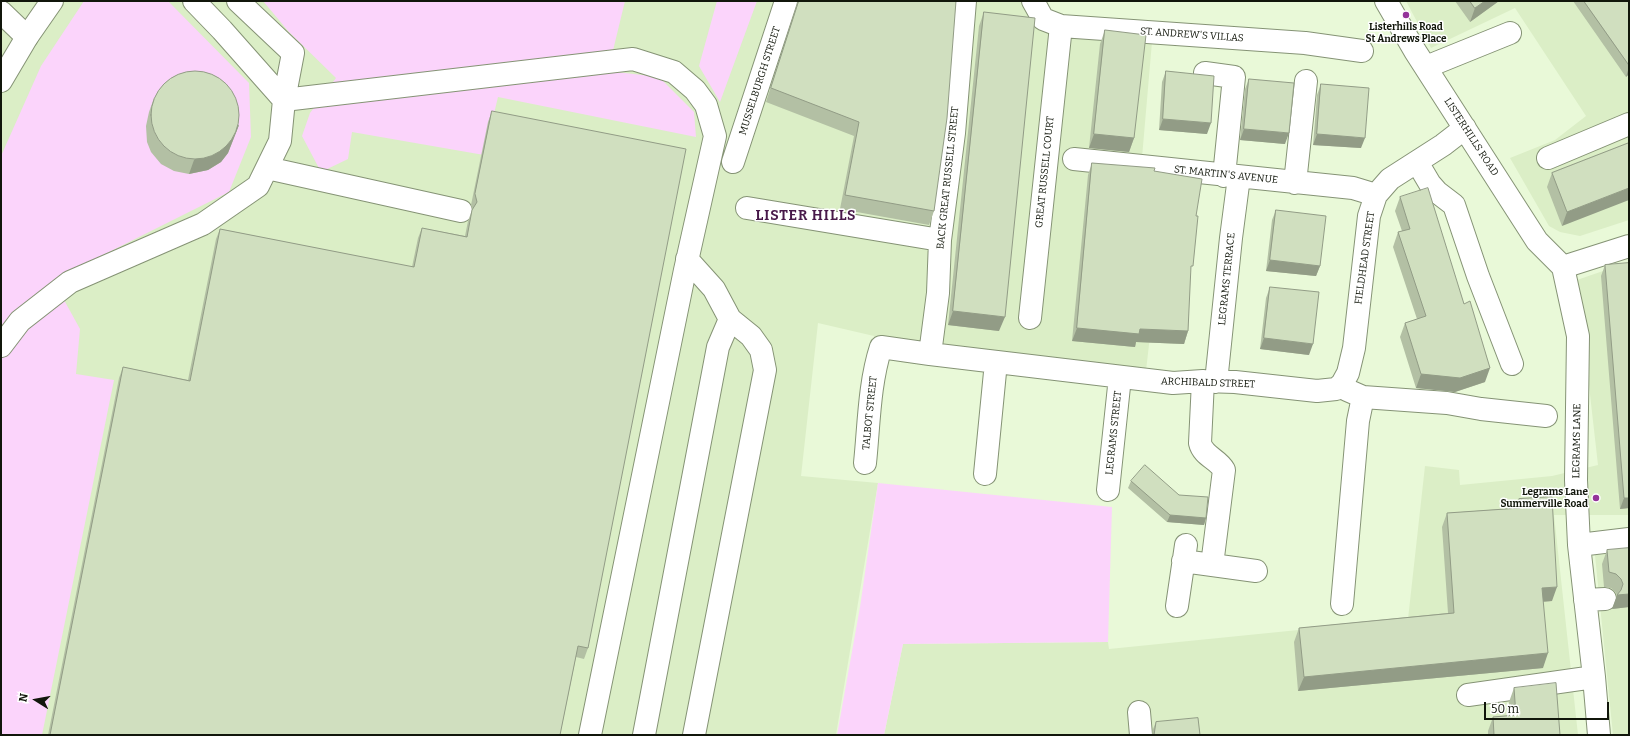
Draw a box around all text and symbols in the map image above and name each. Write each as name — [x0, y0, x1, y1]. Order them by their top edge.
marker: Listerhills Road St Andrews Place — [1401, 10, 1411, 20]
place label: Listerhills Road St Andrews Place — [1365, 21, 1447, 44]
street label: MUSSELBURGH STREET — [737, 25, 783, 137]
street label: ST. ANDREW'S VILLAS — [1140, 25, 1244, 45]
street label: LISTERHILLS ROAD — [1441, 96, 1501, 178]
street label: BACK GREAT RUSSELL STREET — [935, 106, 961, 250]
street label: GREAT RUSSELL COURT — [1033, 115, 1057, 229]
street label: ST. MARTIN'S AVENUE — [1173, 164, 1279, 186]
district label: LISTER HILLS — [755, 208, 857, 224]
street label: FIELDHEAD STREET — [1353, 211, 1377, 305]
street label: LEGRAMS TERRACE — [1216, 232, 1238, 326]
street label: TALBOT STREET — [860, 375, 880, 451]
street label: ARCHIBALD STREET — [1161, 375, 1255, 391]
street label: LEGRAMS STREET — [1104, 390, 1124, 476]
street label: LEGRAMS LANE — [1570, 403, 1584, 479]
place label: Legrams Lane Summerville Road — [1500, 486, 1588, 510]
marker: Legrams Lane Summerville Road — [1591, 493, 1601, 503]
north arrow — [16, 680, 56, 720]
text: N — [17, 692, 31, 703]
scale bar — [1486, 694, 1611, 720]
text: 50 m — [1491, 702, 1519, 716]

